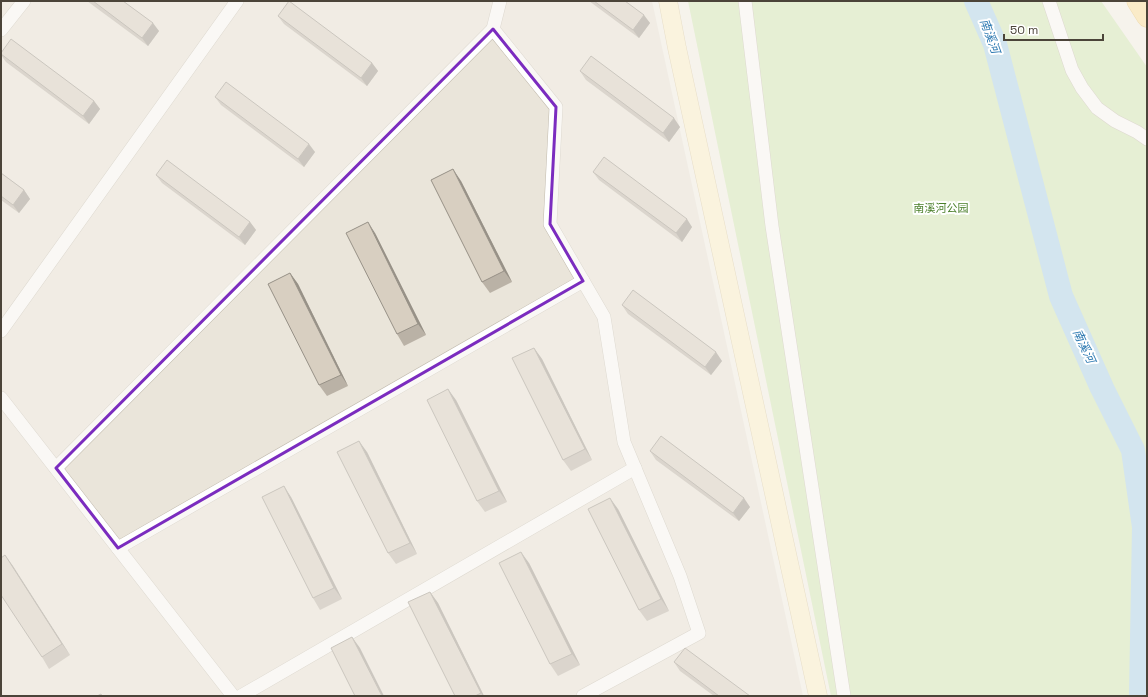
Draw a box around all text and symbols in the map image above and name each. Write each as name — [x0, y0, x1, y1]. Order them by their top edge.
water label: 南溪河 — [976, 16, 1004, 58]
scale bar — [1004, 16, 1103, 42]
text: 50 m — [1010, 22, 1038, 38]
park label: 南溪河公园 — [914, 201, 969, 215]
water label: 南溪河 — [1069, 326, 1100, 368]

